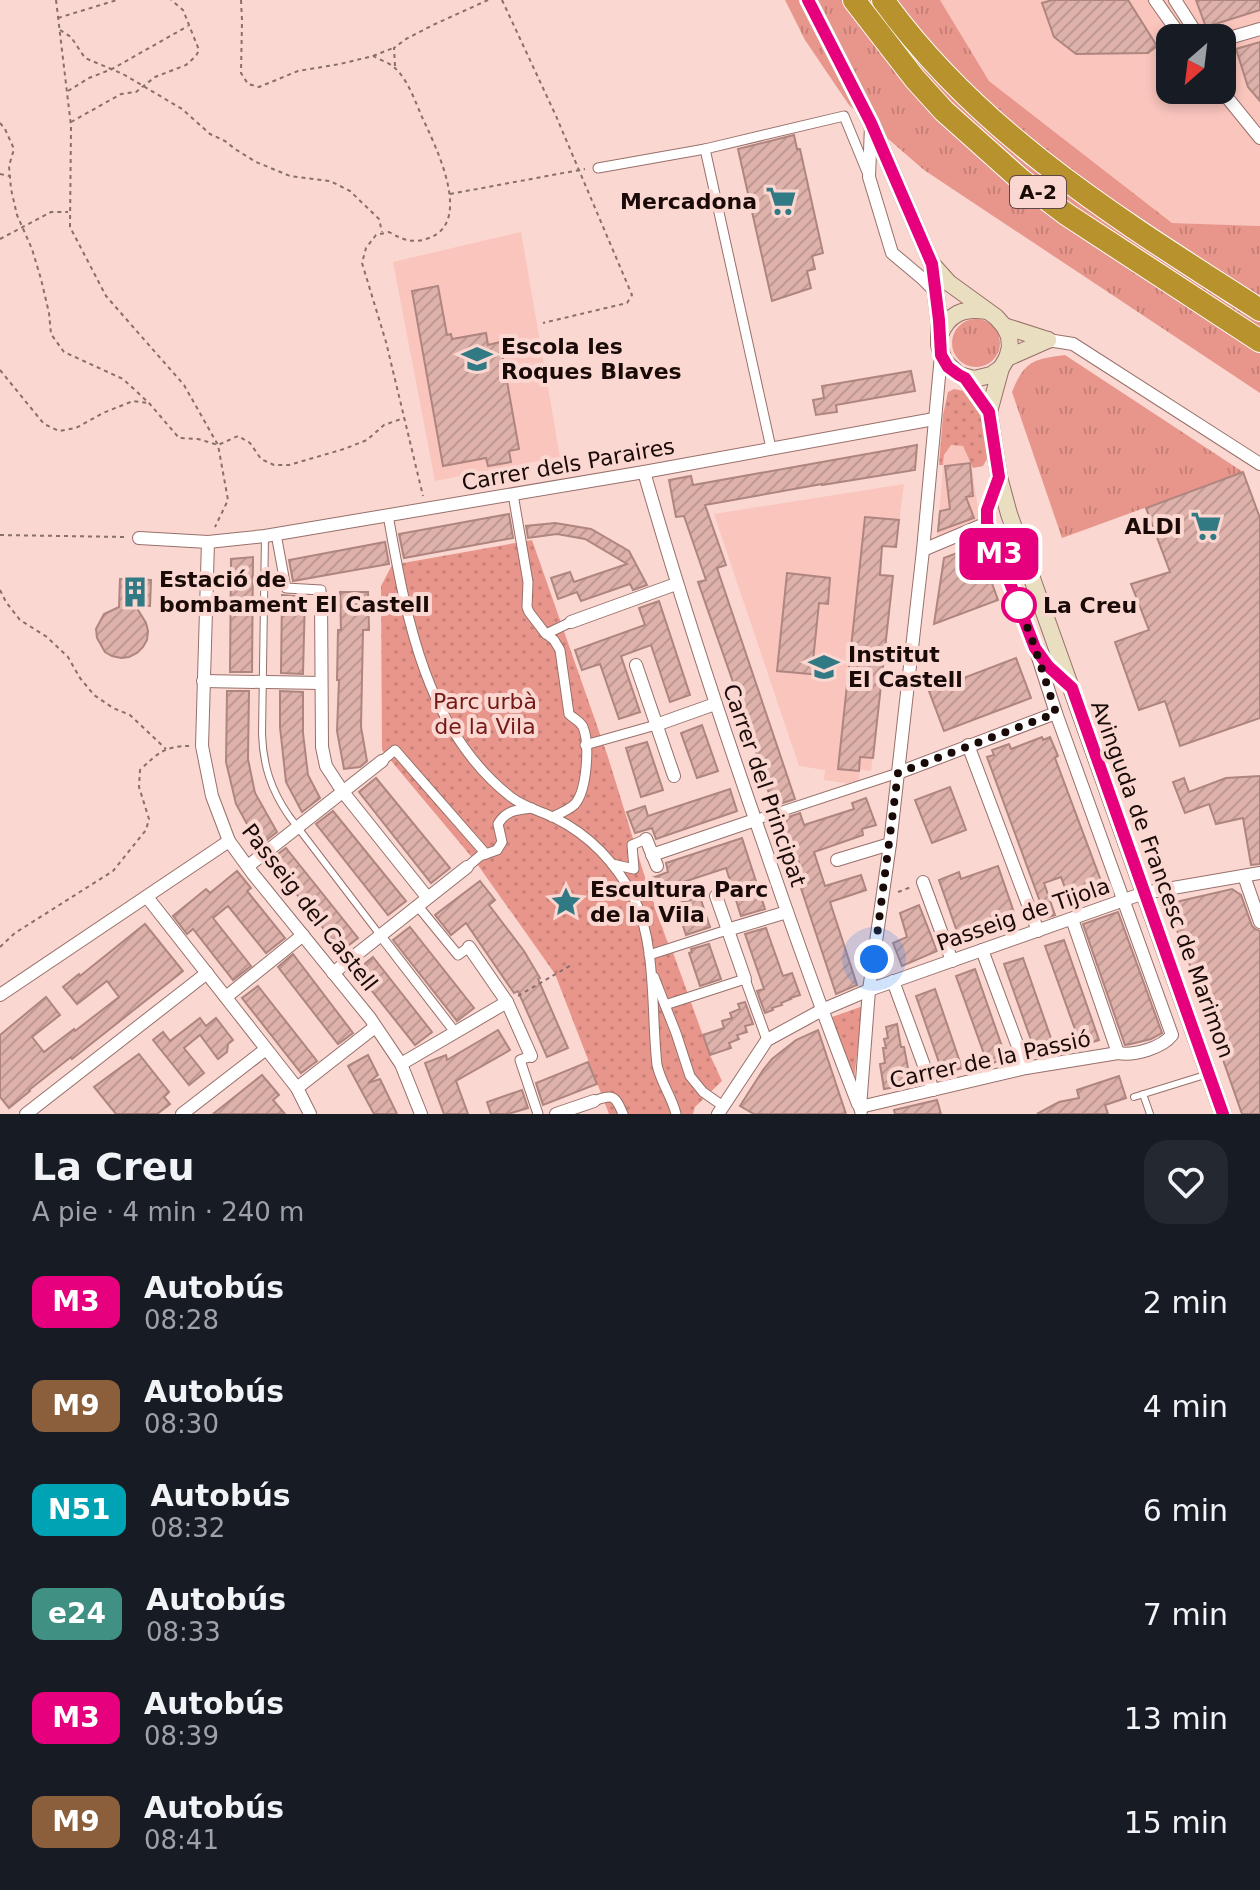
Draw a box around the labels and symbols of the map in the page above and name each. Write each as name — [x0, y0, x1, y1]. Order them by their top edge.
north arrow — [1156, 24, 1236, 104]
road number: A-2 — [1010, 176, 1066, 208]
supermarket icon: Mercadona — [764, 184, 798, 218]
place label: Mercadona — [620, 189, 757, 214]
place label: Escola les Roques Blaves — [501, 334, 682, 384]
school or university icon: Escola les Roques Blaves — [460, 342, 494, 376]
street label: Carrer dels Paraires — [460, 433, 676, 496]
supermarket icon: ALDI — [1189, 509, 1223, 543]
place label: ALDI — [1125, 514, 1182, 539]
line badge: M3 — [963, 528, 1035, 580]
place label: Estació de bombament El Castell — [159, 567, 430, 617]
building icon: Estació de bombament El Castell — [118, 575, 152, 609]
marker: La Creu — [1002, 588, 1036, 622]
place label: La Creu — [1043, 593, 1137, 618]
place label: Institut El Castell — [848, 642, 963, 692]
school or university icon: Institut El Castell — [807, 650, 841, 684]
street label: Carrer del Principat — [718, 681, 811, 890]
park label: Parc urbà de la Vila — [433, 689, 537, 739]
street label: Avinguda de Francesc de Marimon — [1086, 697, 1239, 1061]
street label: Passeig del Castell — [237, 819, 382, 996]
street label: Passeig de Tijola — [933, 873, 1113, 956]
place label: Escultura Parc de la Vila — [590, 877, 768, 927]
place icon: Escultura Parc de la Vila — [549, 885, 583, 919]
your location — [854, 939, 894, 979]
street label: Carrer de la Passió — [887, 1026, 1093, 1093]

